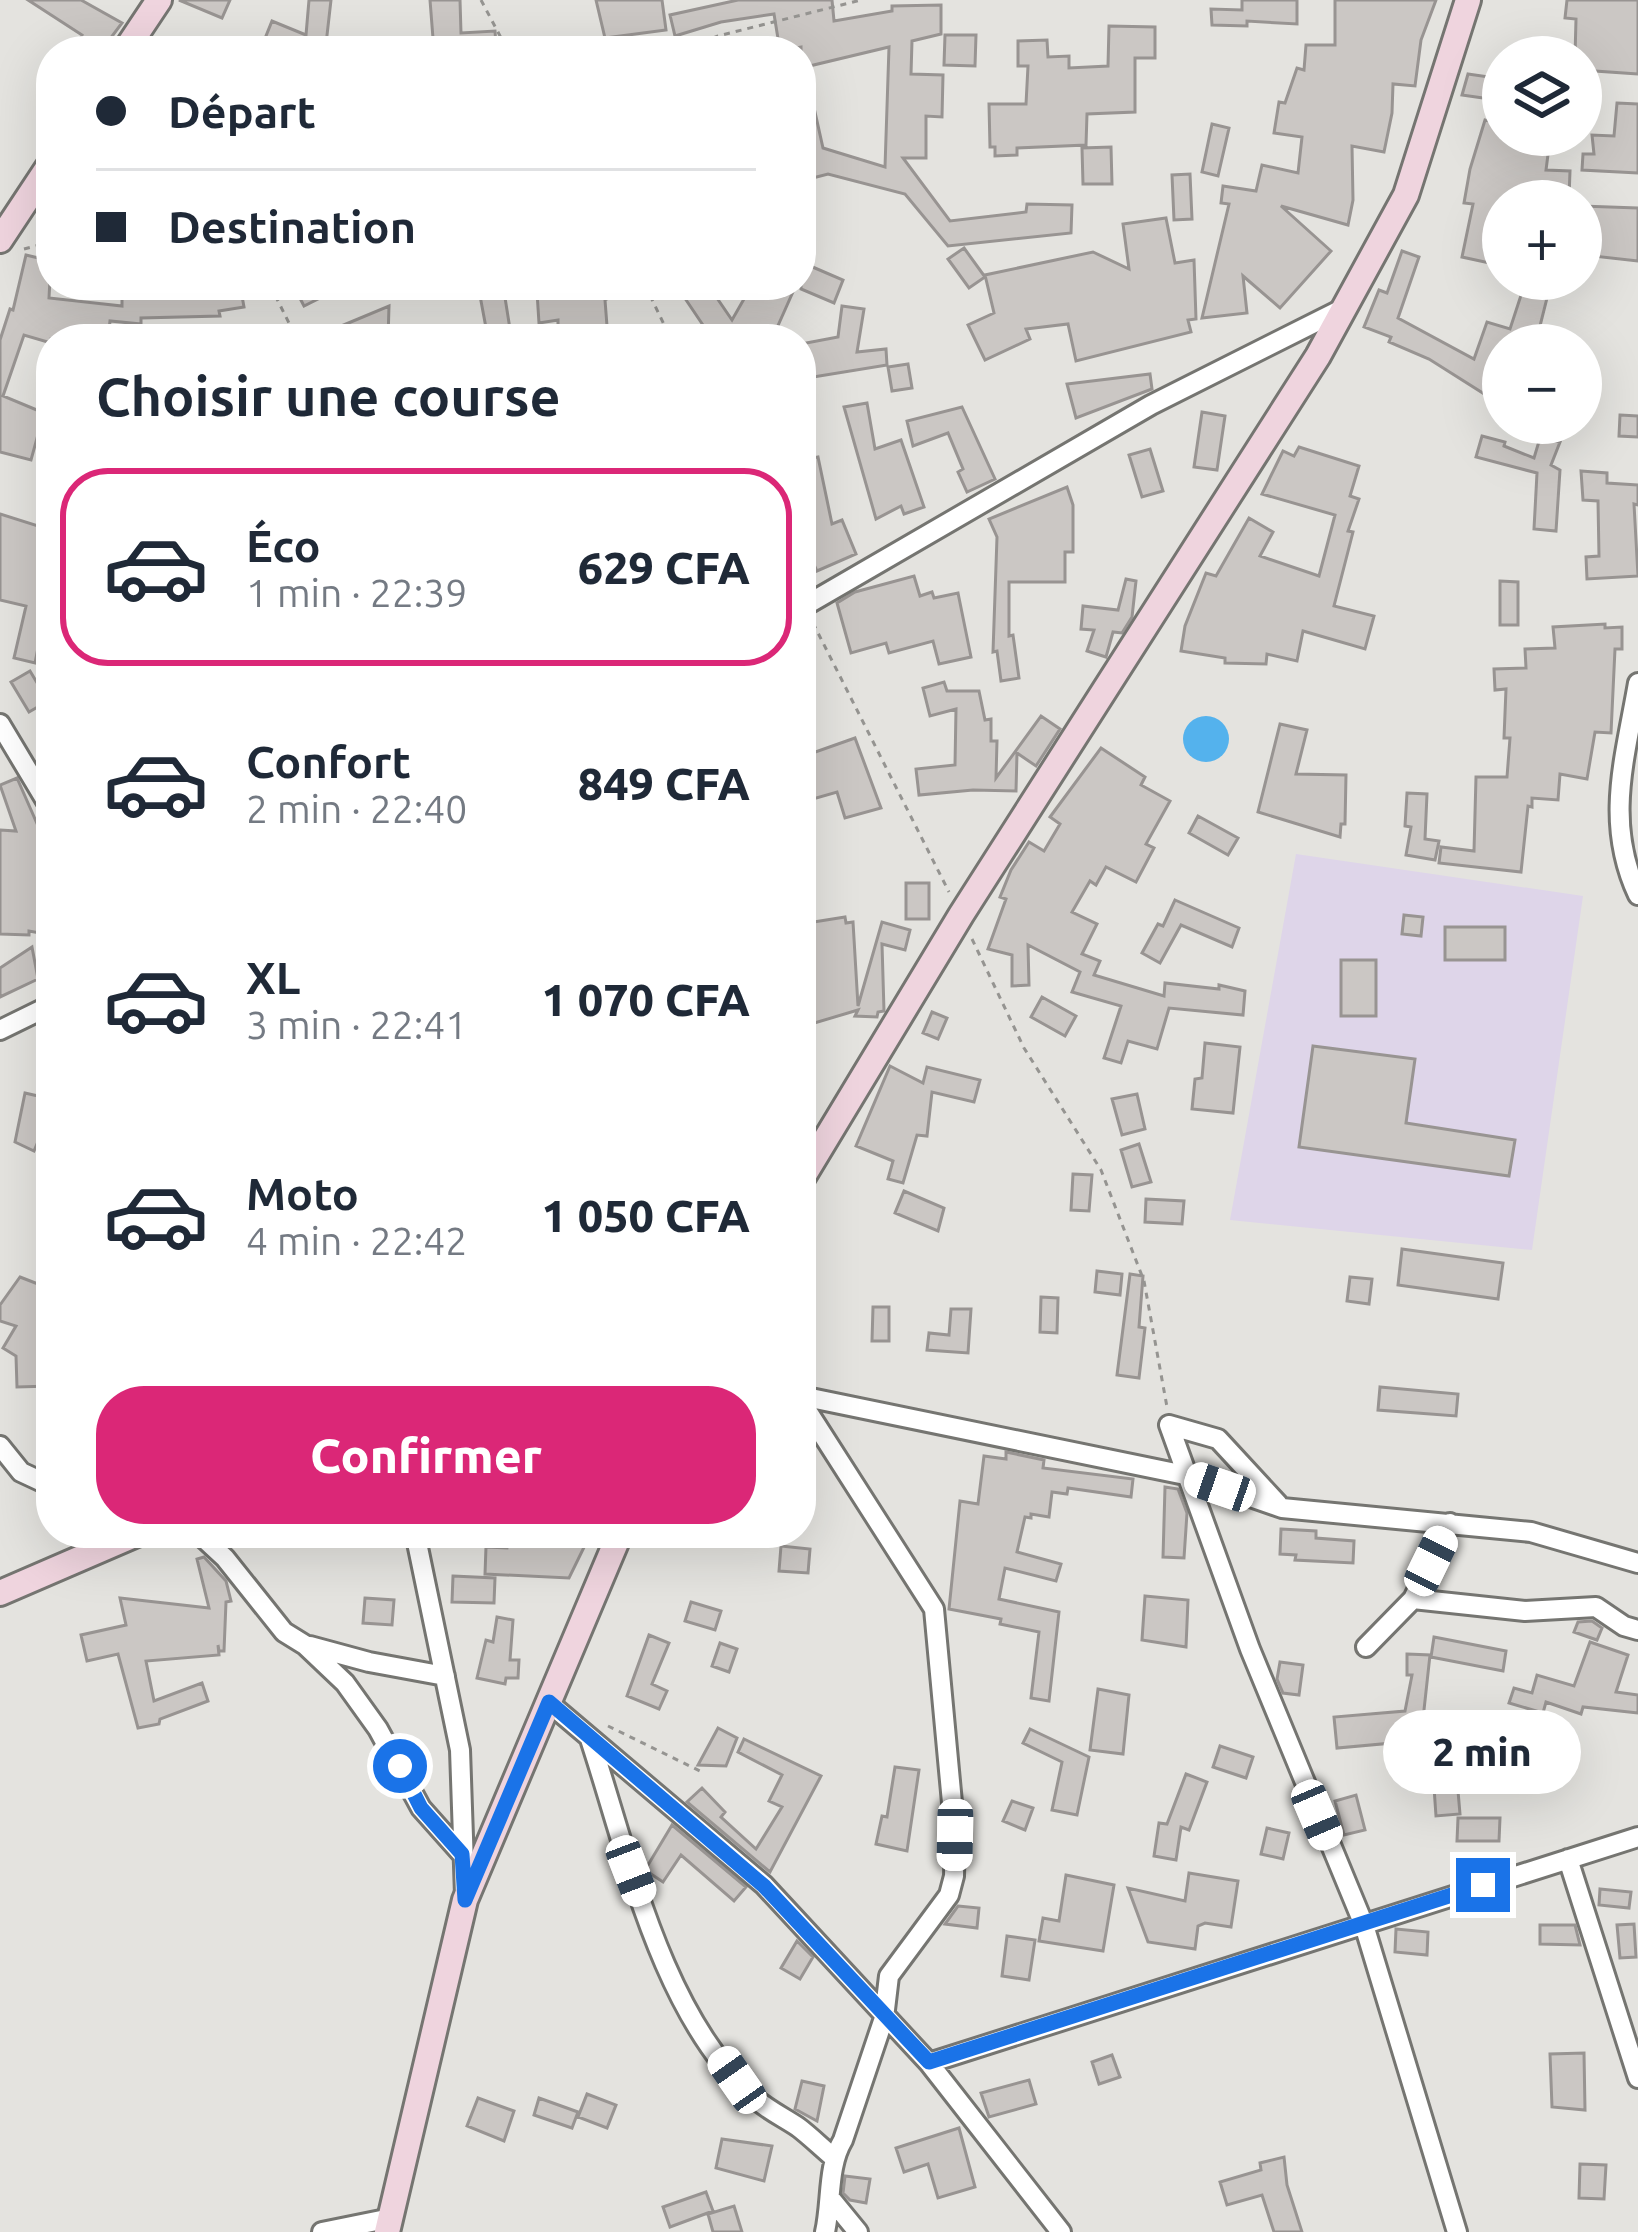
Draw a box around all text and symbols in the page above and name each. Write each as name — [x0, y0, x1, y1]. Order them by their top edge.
map controls — [1482, 36, 1602, 444]
button: layers — [1482, 36, 1602, 156]
text: Départ — [168, 86, 316, 137]
button: + — [1482, 180, 1602, 300]
text: Destination — [168, 201, 416, 252]
button: − — [1482, 324, 1602, 444]
text: Choisir une course — [96, 366, 561, 426]
icon: car — [102, 513, 210, 621]
text: Éco — [246, 520, 321, 571]
text: 629 CFA — [578, 542, 750, 593]
text: 1 min · 22:39 — [246, 571, 467, 614]
icon: car — [102, 729, 210, 837]
text: Confort — [246, 736, 411, 787]
text: 849 CFA — [578, 758, 750, 809]
text: 2 min · 22:40 — [246, 787, 467, 830]
icon: car — [102, 945, 210, 1053]
text: XL — [246, 952, 300, 1003]
text: 1 070 CFA — [542, 974, 750, 1025]
text: 3 min · 22:41 — [246, 1003, 467, 1046]
icon: car — [102, 1161, 210, 1269]
text: Moto — [246, 1168, 359, 1219]
text: 1 050 CFA — [542, 1190, 750, 1241]
text: 4 min · 22:42 — [246, 1219, 467, 1262]
button: Confirmer — [96, 1386, 756, 1524]
car — [1180, 1458, 1260, 1516]
car — [1399, 1521, 1463, 1601]
callout: 2 min — [1384, 1711, 1582, 1795]
text: 2 min — [1432, 1730, 1532, 1773]
route start — [373, 1739, 427, 1793]
car — [1286, 1775, 1348, 1855]
car — [936, 1799, 974, 1871]
car — [601, 1831, 661, 1911]
route end — [1456, 1858, 1510, 1912]
car — [702, 2040, 772, 2120]

